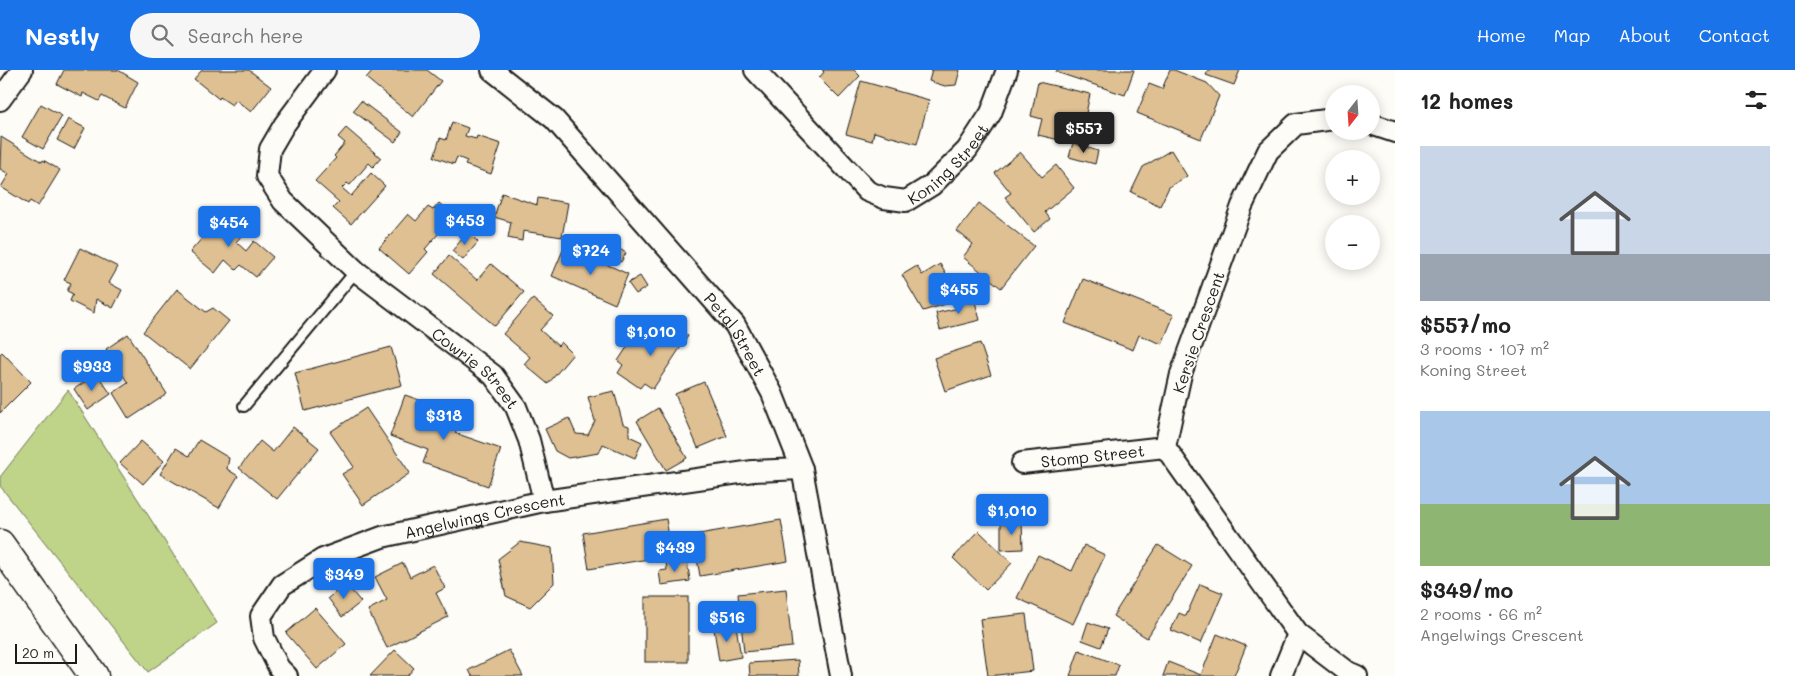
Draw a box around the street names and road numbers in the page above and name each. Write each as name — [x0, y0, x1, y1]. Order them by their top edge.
street label: Koning Street — [903, 119, 992, 208]
street label: Kersie Crescent — [1167, 268, 1229, 396]
street label: Petal Street — [700, 288, 771, 379]
street label: Cowrie Street — [428, 322, 524, 413]
street label: Stomp Street — [1040, 439, 1146, 471]
street label: Angelwings Crescent — [402, 488, 566, 542]

